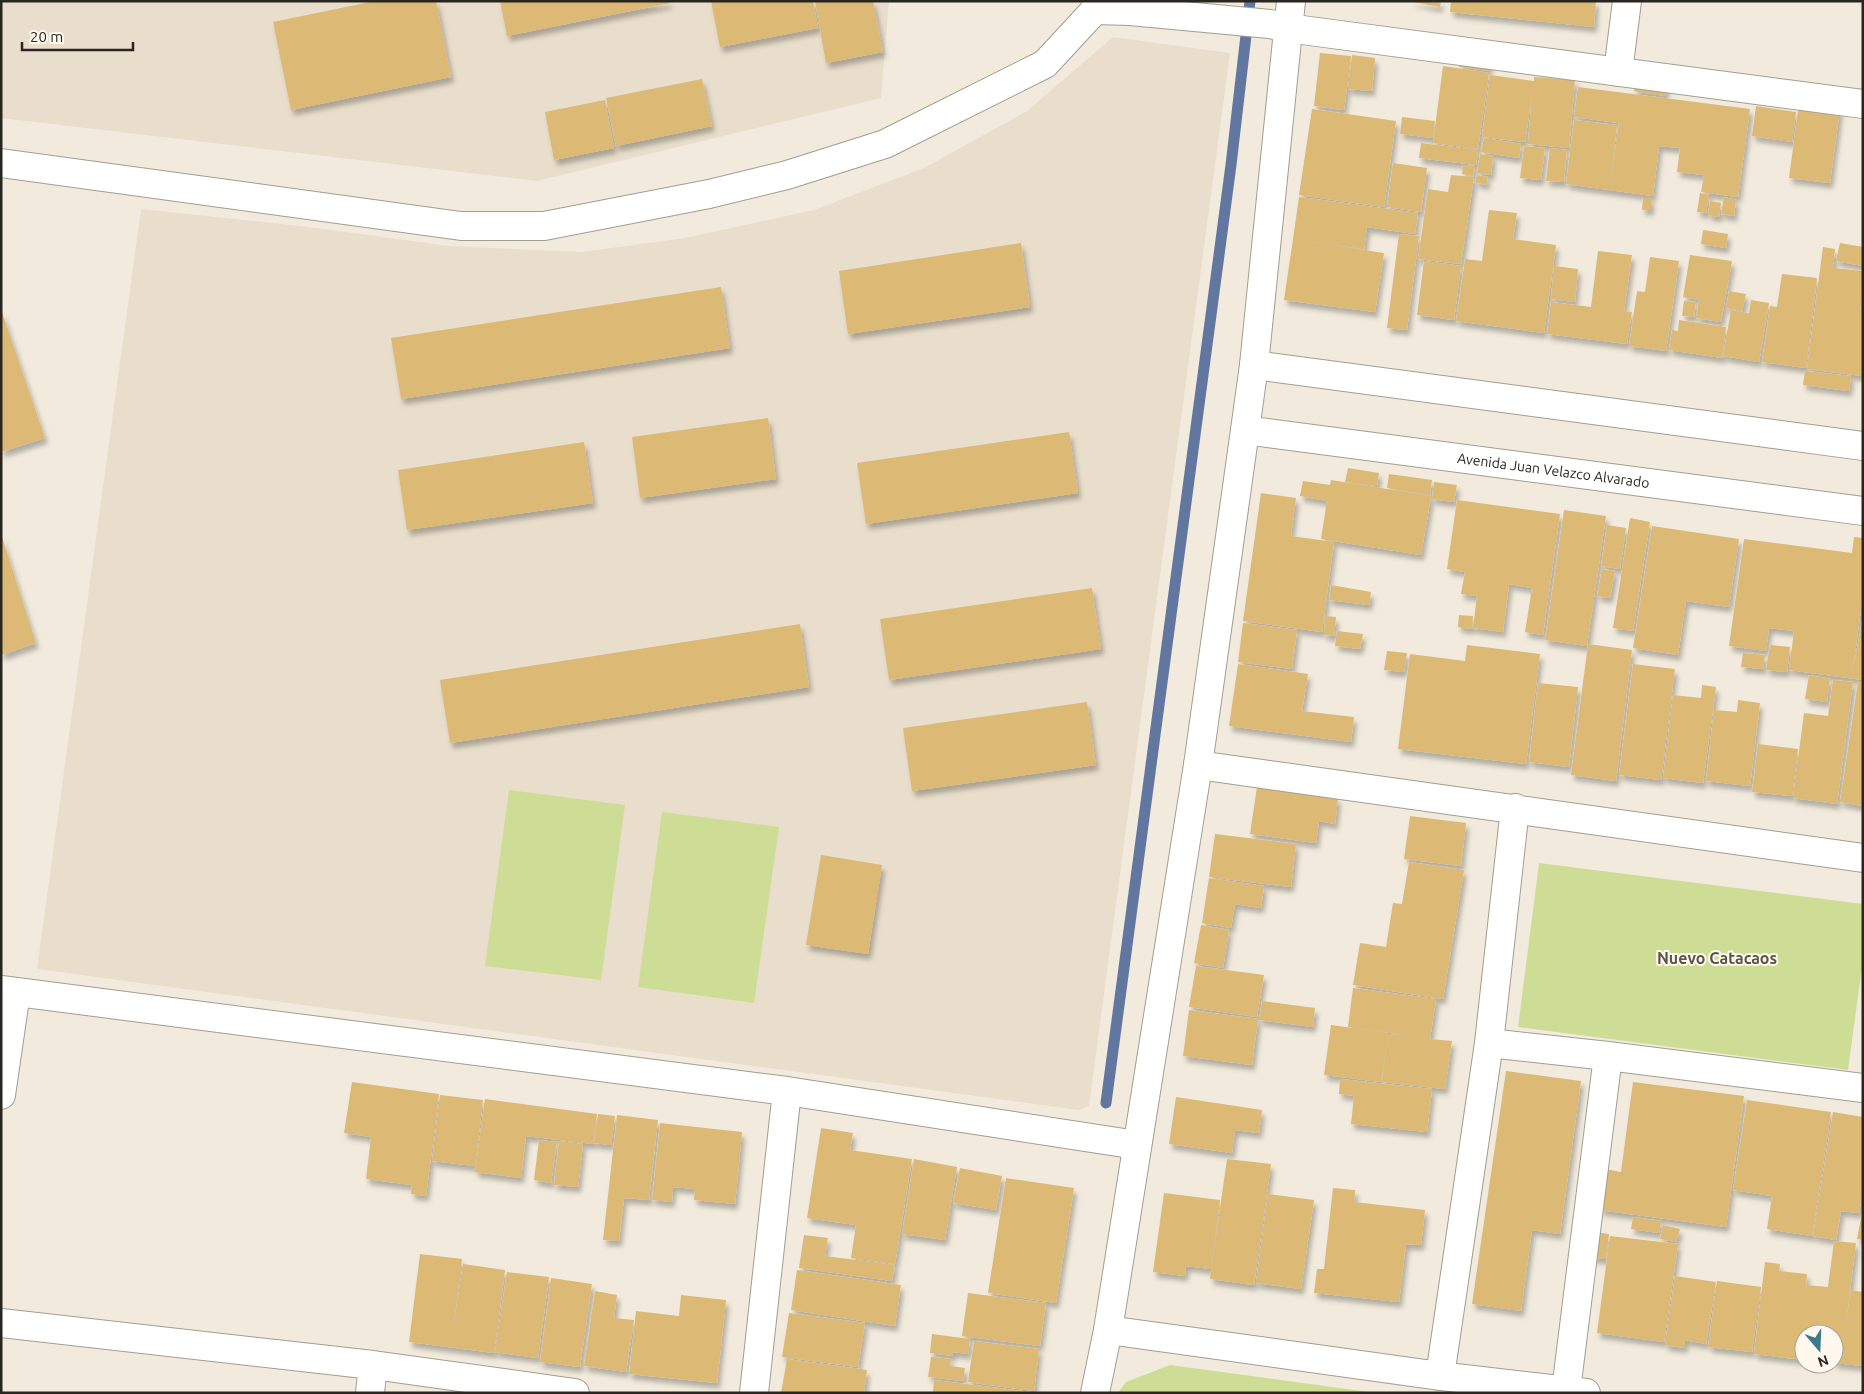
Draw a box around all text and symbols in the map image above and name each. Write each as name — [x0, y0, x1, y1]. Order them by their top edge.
scale bar — [22, 20, 134, 52]
text: 20 m — [30, 28, 63, 45]
street label: Avenida Juan Velazco Alvarado — [1456, 450, 1650, 491]
district label: Nuevo Catacaos — [1657, 949, 1777, 967]
north arrow — [1794, 1324, 1844, 1374]
text: N — [1816, 1352, 1831, 1371]

